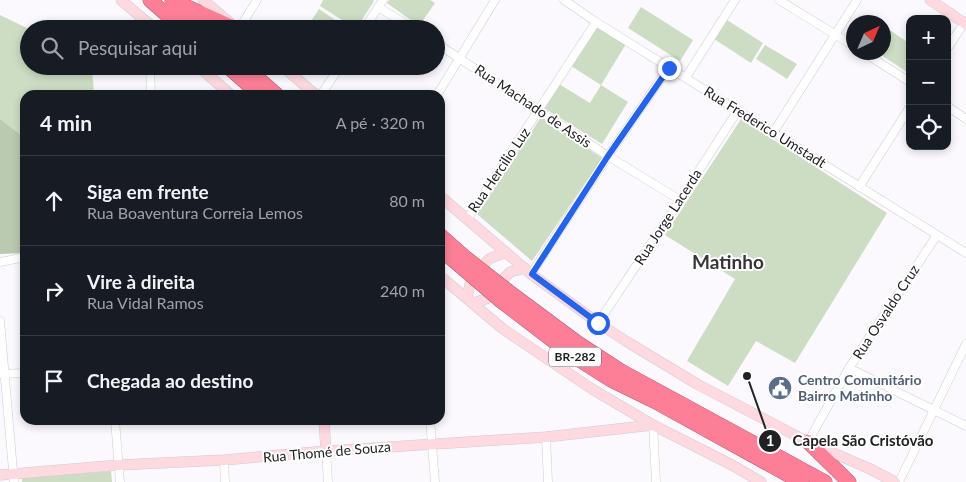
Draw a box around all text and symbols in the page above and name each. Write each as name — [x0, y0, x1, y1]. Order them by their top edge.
north arrow — [846, 15, 891, 60]
map controls — [906, 15, 951, 150]
button: + — [906, 15, 951, 60]
search box — [20, 20, 445, 75]
icon: search — [38, 34, 66, 62]
text: Pesquisar aqui — [78, 36, 197, 59]
route end — [658, 57, 681, 80]
street label: Rua Machado de Assis — [472, 60, 595, 151]
button: − — [906, 60, 951, 105]
street label: Rua Frederico Umstadt — [701, 82, 829, 171]
button: locate — [906, 105, 951, 150]
text: 4 min — [40, 110, 92, 135]
text: A pé · 320 m — [336, 113, 425, 132]
street label: Rua Hercilio Luz — [464, 124, 533, 215]
street label: Rua Jorge Lacerda — [630, 166, 705, 268]
text: Siga em frente — [87, 180, 209, 203]
icon: ahead — [40, 187, 68, 215]
text: 80 m — [389, 191, 425, 210]
text: Rua Boaventura Correia Lemos — [87, 203, 303, 222]
district label: Matinho — [692, 250, 764, 273]
street label: Rua Osvaldo Cruz — [849, 261, 922, 362]
text: Vire à direita — [87, 270, 195, 293]
icon: right — [40, 277, 68, 305]
text: 240 m — [380, 281, 425, 300]
text: Rua Vidal Ramos — [87, 293, 204, 312]
route start — [587, 312, 610, 335]
road number: BR-282 — [549, 348, 601, 367]
icon: arrive — [40, 367, 68, 395]
text: Chegada ao destino — [87, 369, 253, 392]
place label: Centro Comunitário Bairro Matinho — [798, 371, 921, 404]
public building icon: Centro Comunitário Bairro Matinho — [767, 375, 793, 401]
callout: Capela São Cristóvão — [757, 426, 943, 456]
text: 1 — [766, 431, 774, 449]
text: Capela São Cristóvão — [793, 431, 934, 449]
street label: Rua Thomé de Souza — [262, 437, 392, 466]

